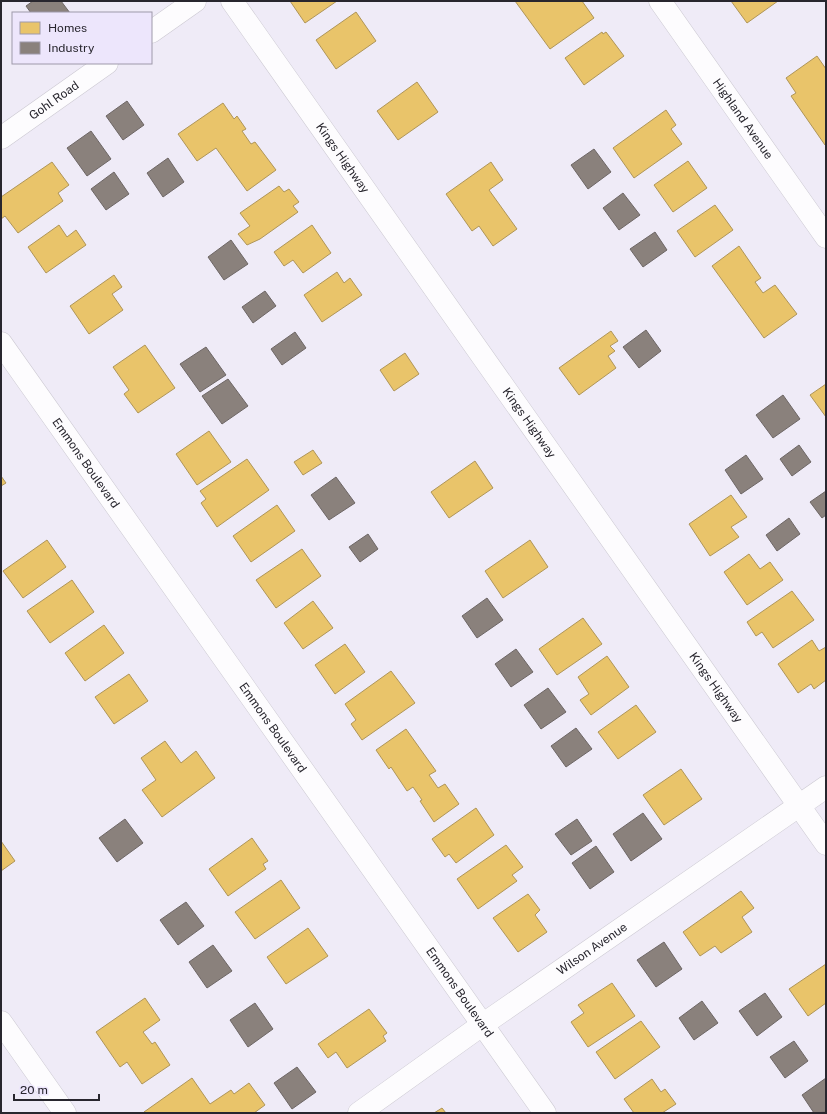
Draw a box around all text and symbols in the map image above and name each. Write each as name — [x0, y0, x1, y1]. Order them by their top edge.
legend — [12, 12, 152, 64]
text: Homes — [48, 21, 87, 35]
text: Industry — [48, 41, 95, 55]
street label: Highland Avenue — [710, 76, 776, 162]
street label: Gohl Road — [27, 78, 82, 123]
street label: Kings Highway — [313, 120, 373, 196]
street label: Kings Highway — [500, 385, 559, 461]
street label: Emmons Boulevard — [49, 415, 122, 511]
street label: Kings Highway — [686, 650, 746, 726]
street label: Emmons Boulevard — [236, 680, 309, 775]
street label: Wilson Avenue — [554, 920, 630, 978]
street label: Emmons Boulevard — [423, 945, 496, 1040]
scale bar — [14, 1076, 99, 1102]
text: 20 m — [20, 1083, 48, 1097]

